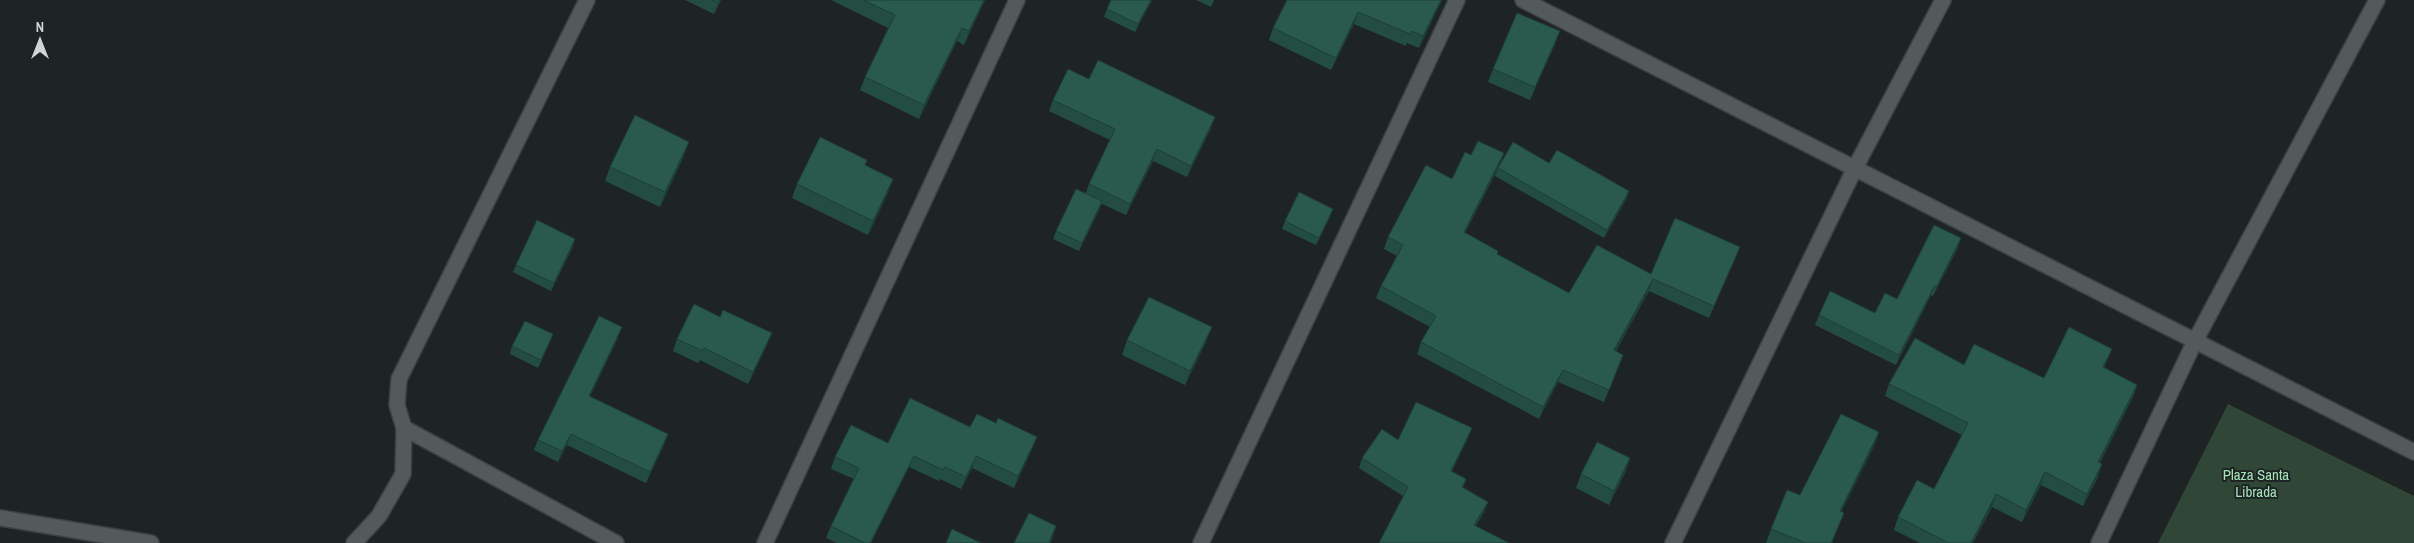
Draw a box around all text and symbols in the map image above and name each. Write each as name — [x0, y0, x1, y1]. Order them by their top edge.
north arrow — [15, 15, 65, 65]
text: N — [36, 18, 44, 36]
park label: Plaza Santa Librada — [2223, 464, 2289, 502]

